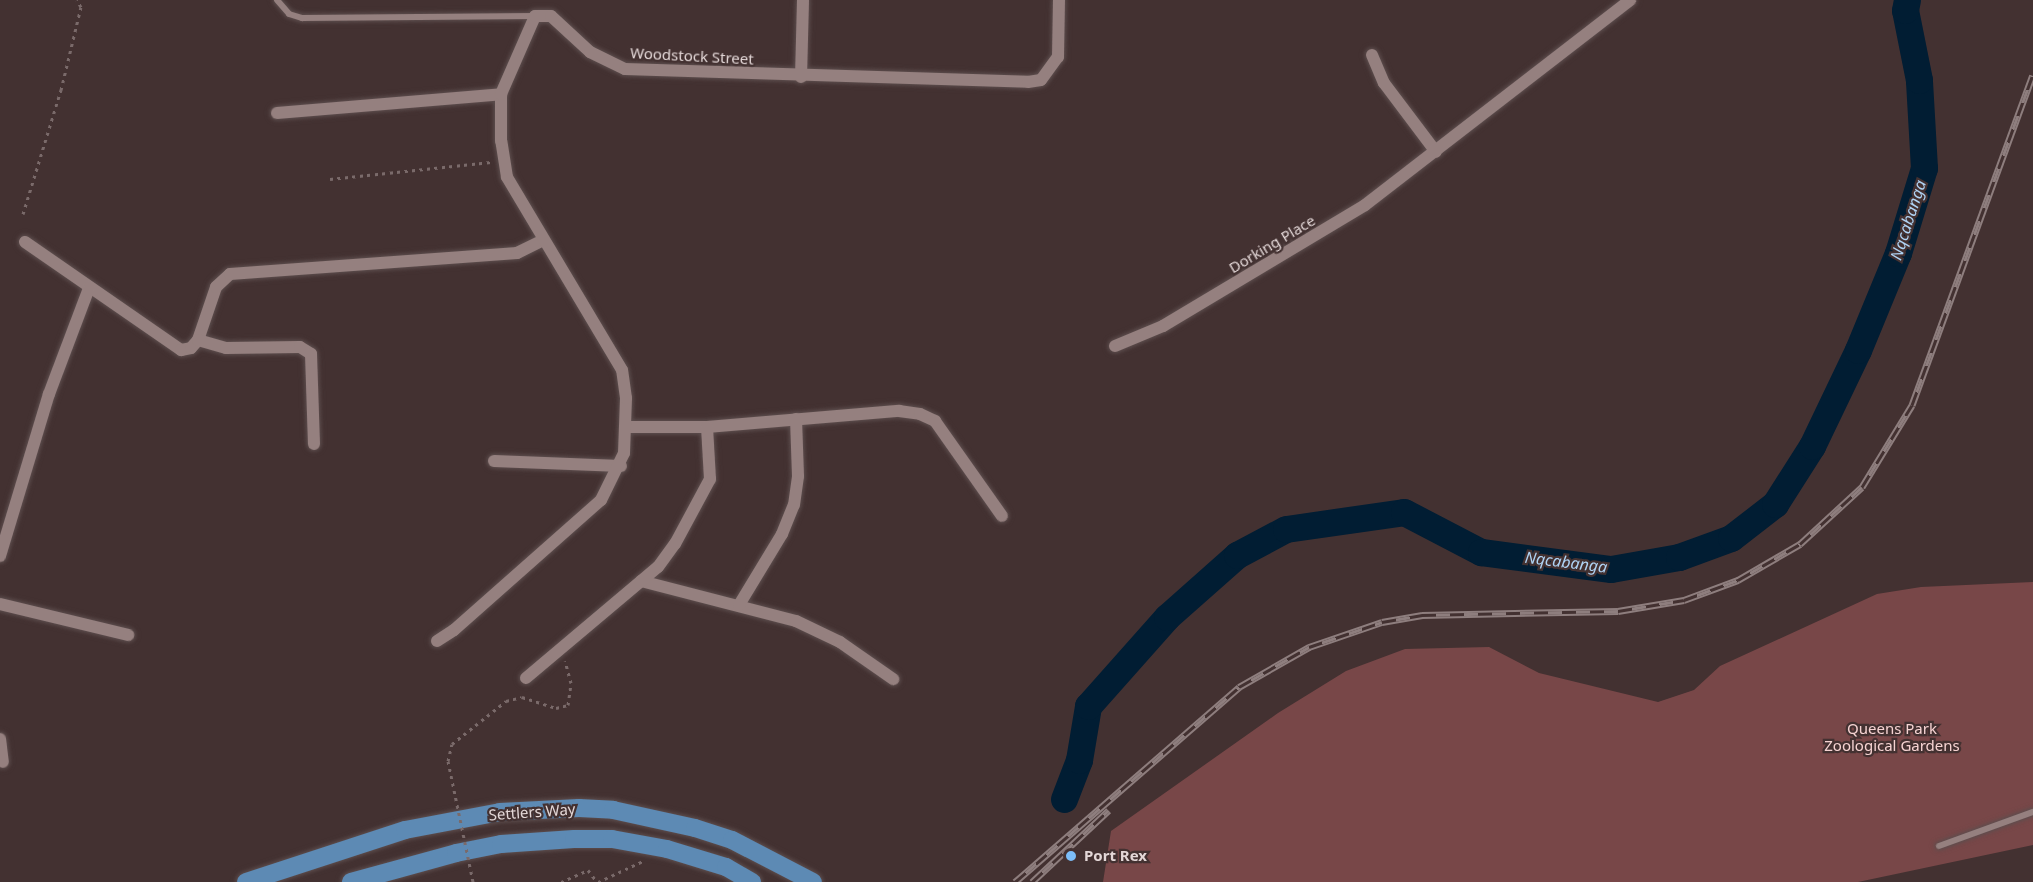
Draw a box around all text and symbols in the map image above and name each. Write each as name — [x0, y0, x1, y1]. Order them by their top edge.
street label: Woodstock Street — [630, 44, 754, 68]
water label: Nqcabanga — [1886, 178, 1930, 262]
street label: Dorking Place — [1226, 211, 1318, 277]
water label: Nqcabanga — [1524, 547, 1608, 577]
park label: Queens Park Zoological Gardens — [1824, 719, 1960, 754]
street label: Settlers Way — [488, 800, 576, 824]
marker: Port Rex — [1062, 847, 1080, 865]
place label: Port Rex — [1084, 847, 1147, 865]

